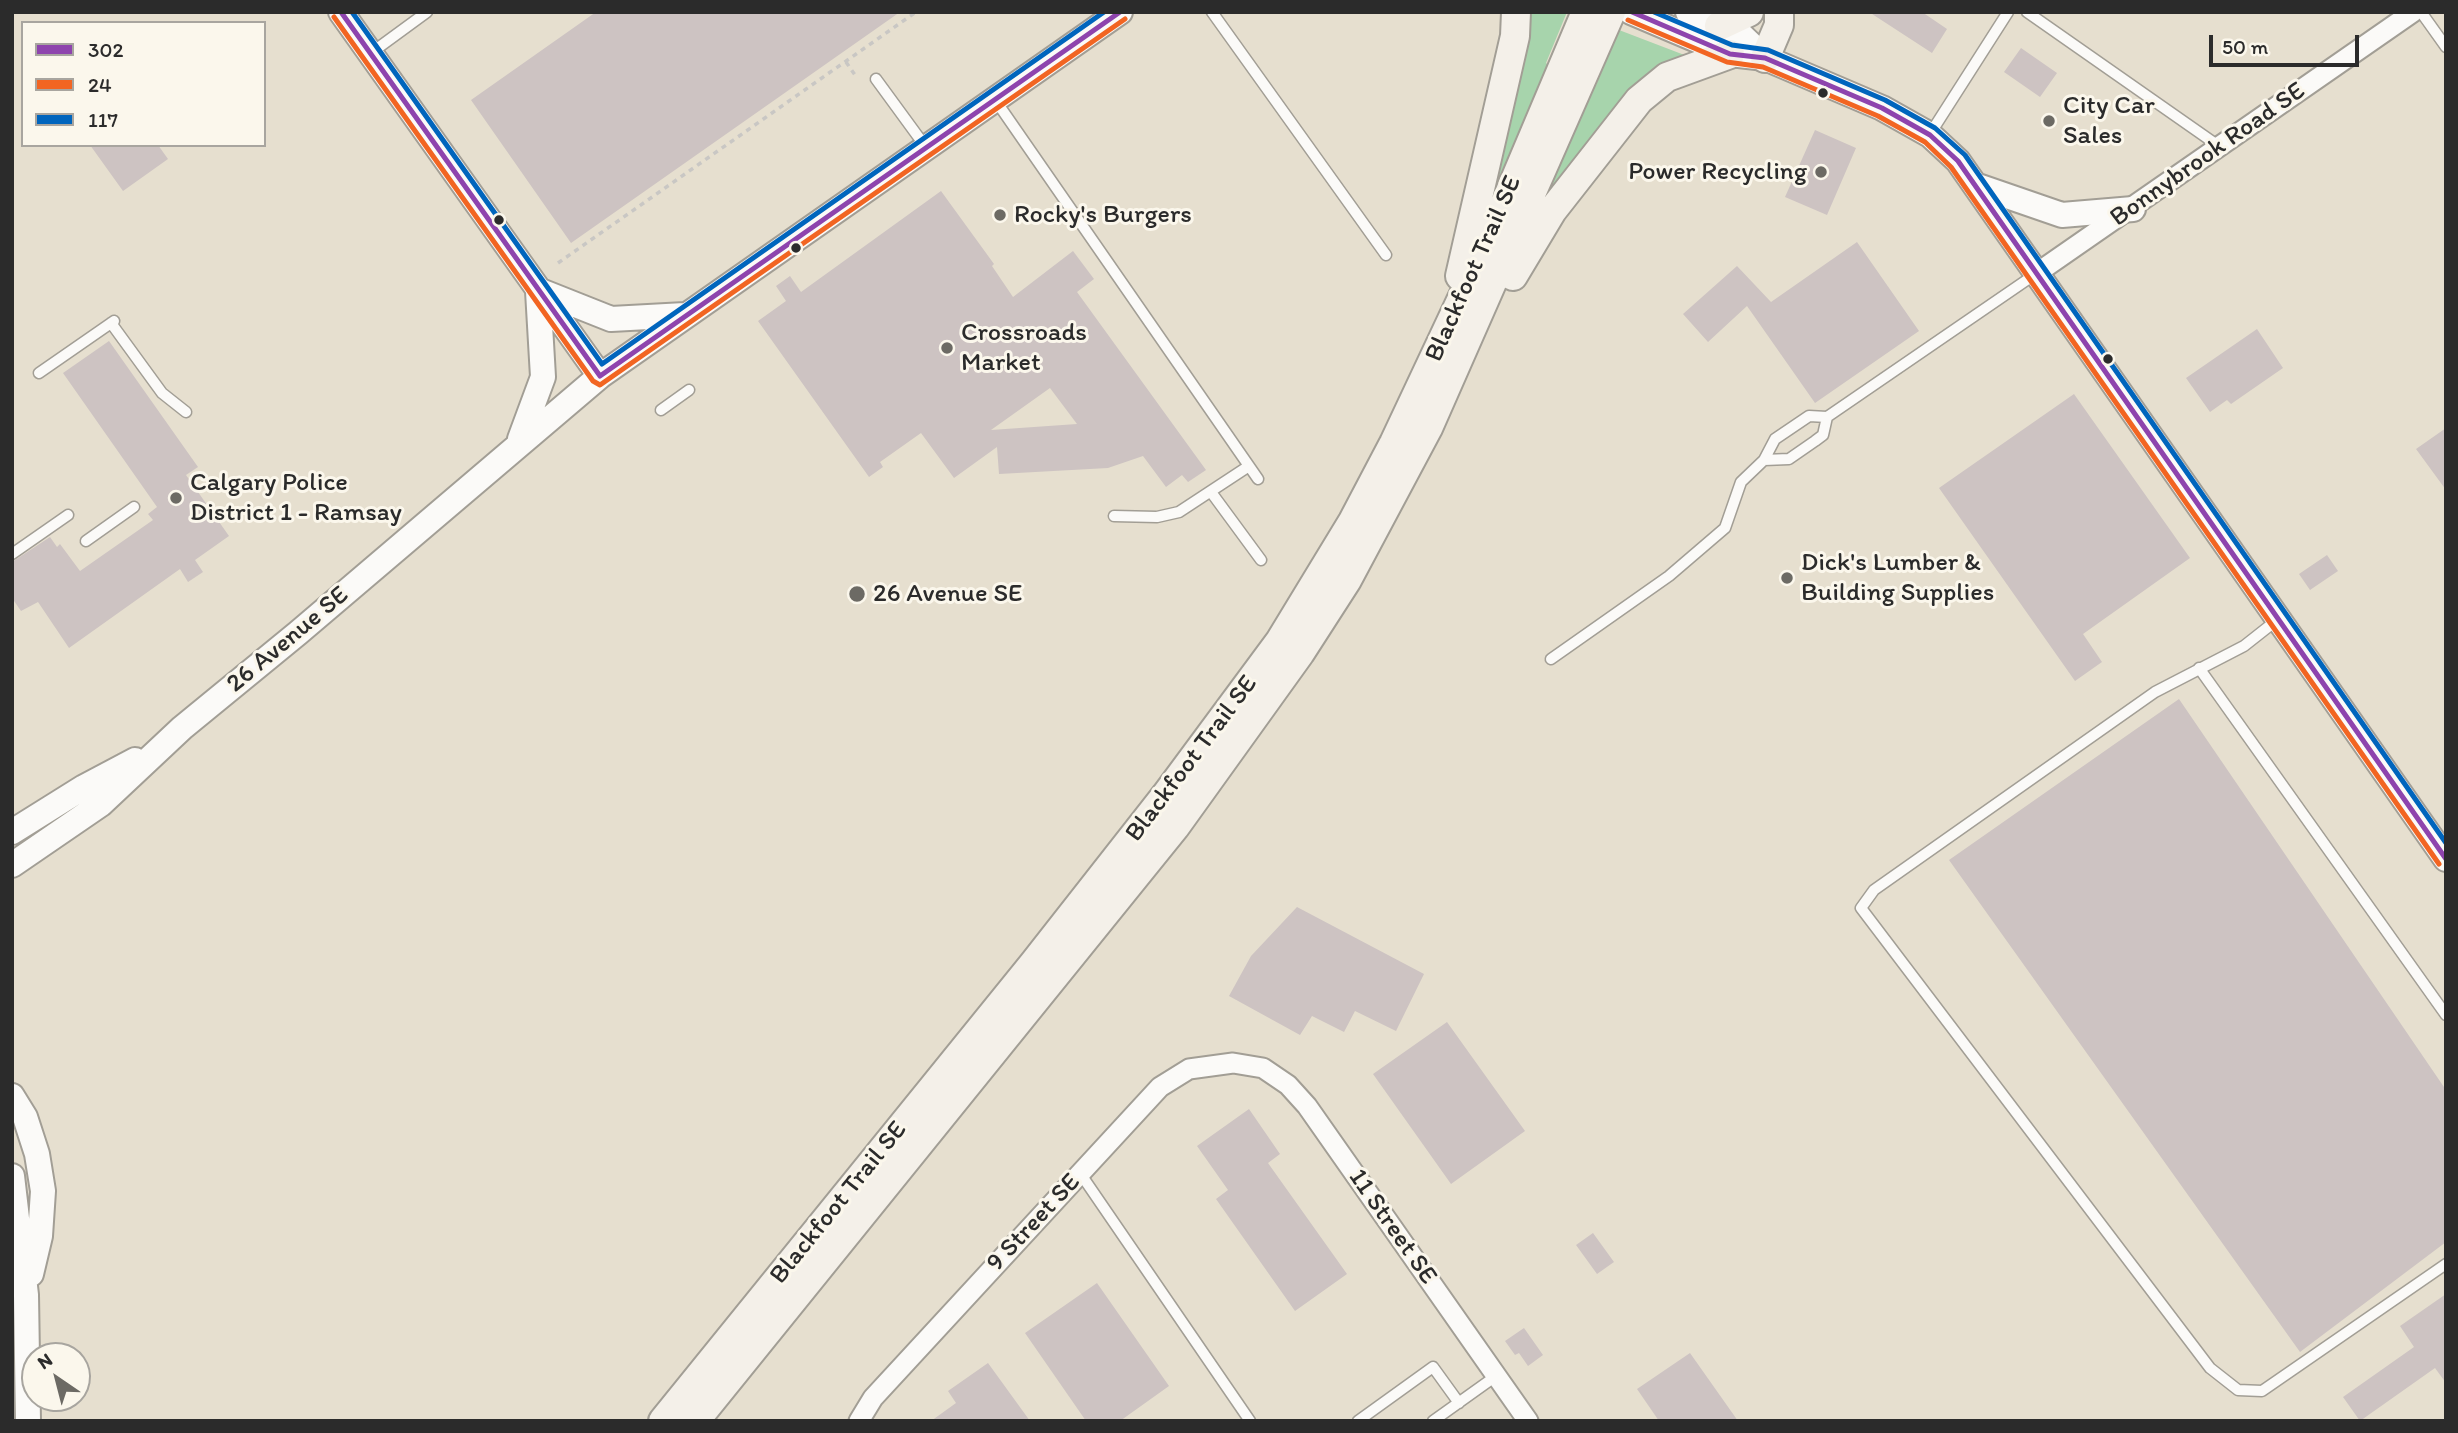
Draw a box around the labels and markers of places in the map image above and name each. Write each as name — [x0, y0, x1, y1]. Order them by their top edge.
unlabelled marker — [1816, 86, 1830, 100]
place label: City Car Sales — [2063, 90, 2155, 152]
marker: City Car Sales — [2041, 113, 2057, 129]
place label: Power Recycling — [1628, 156, 1807, 188]
marker: Power Recycling — [1813, 164, 1829, 180]
place label: Rocky's Burgers — [1014, 199, 1192, 231]
marker: Rocky's Burgers — [992, 207, 1008, 223]
unlabelled marker — [492, 213, 506, 227]
unlabelled marker — [789, 241, 803, 255]
place label: Crossroads Market — [961, 317, 1087, 378]
marker: Crossroads Market — [939, 340, 955, 356]
unlabelled marker — [2101, 352, 2115, 366]
place label: Calgary Police District 1 - Ramsay — [190, 467, 402, 528]
marker: Calgary Police District 1 - Ramsay — [168, 490, 184, 506]
place label: Dick's Lumber & Building Supplies — [1801, 547, 1994, 608]
marker: Dick's Lumber & Building Supplies — [1779, 570, 1795, 586]
place label: 26 Avenue SE — [873, 578, 1022, 610]
marker: 26 Avenue SE — [847, 584, 867, 604]

